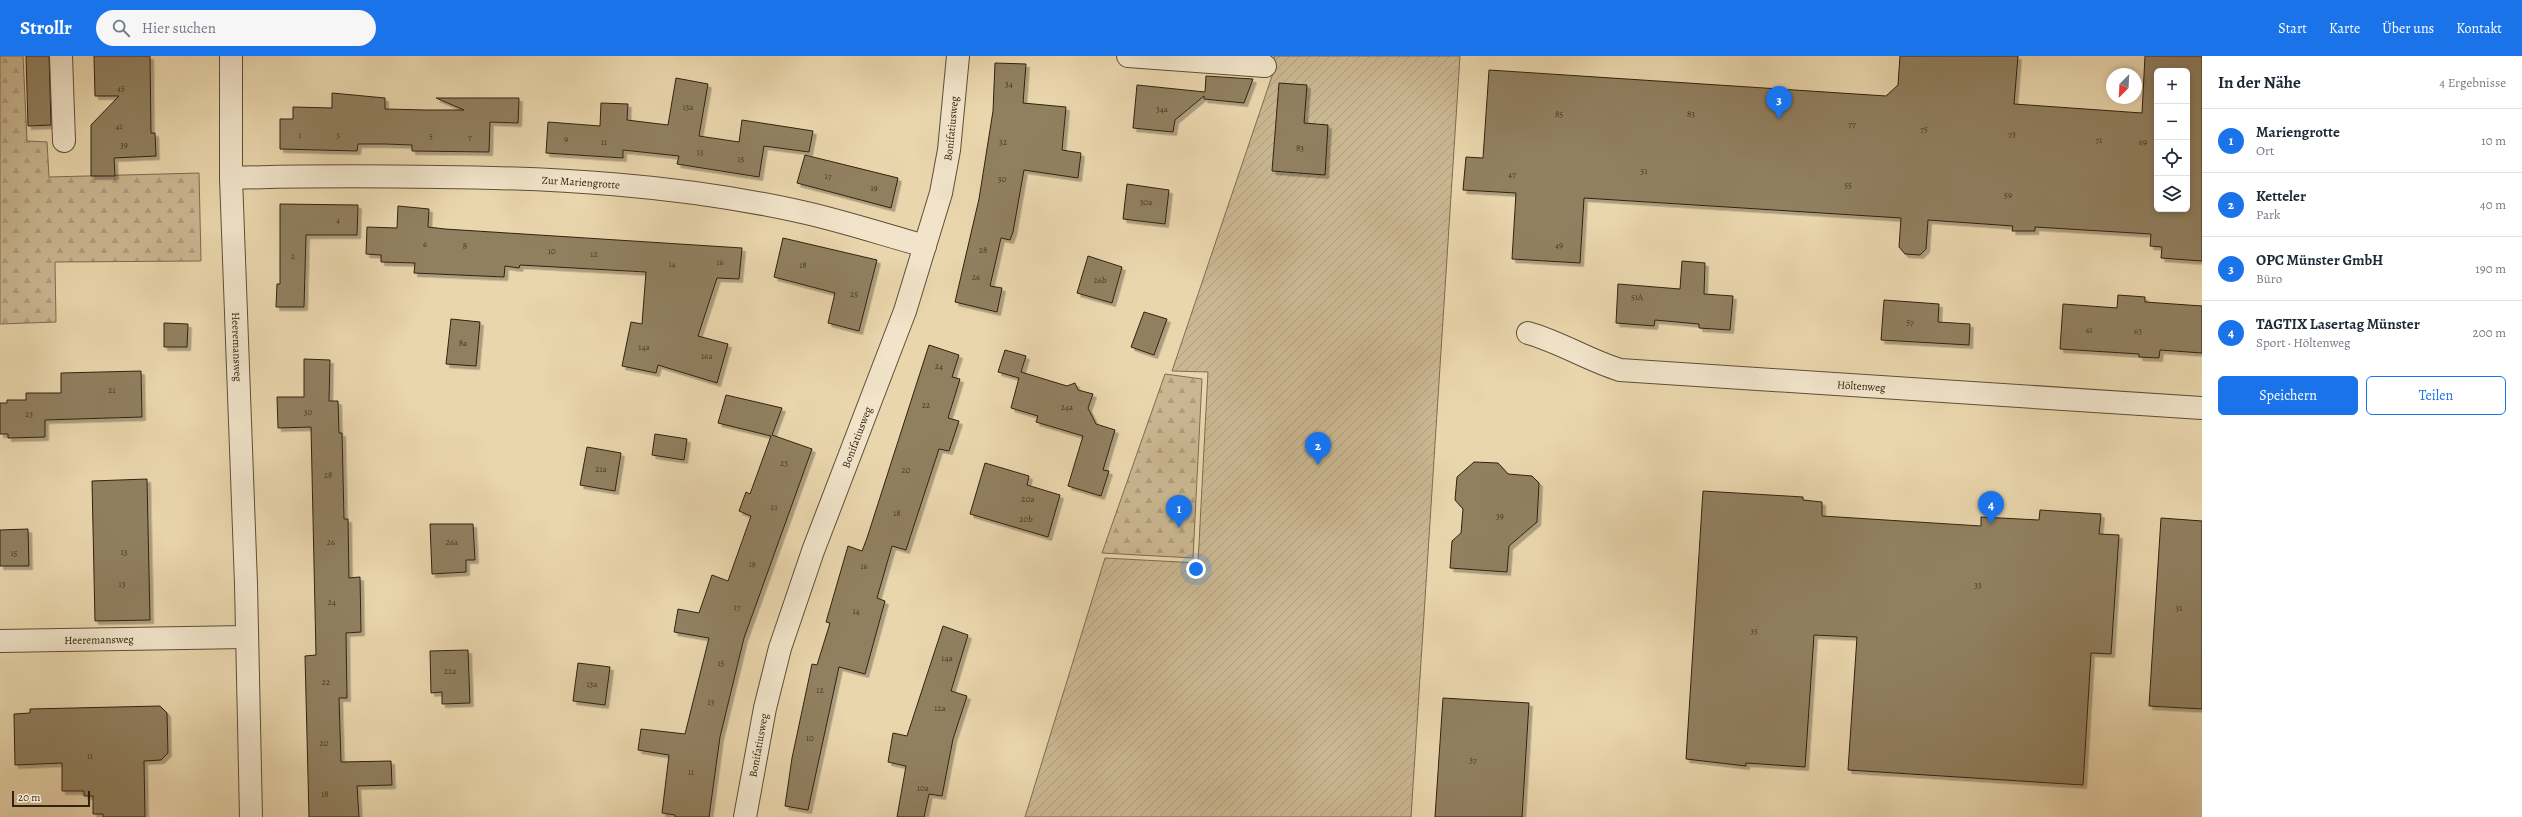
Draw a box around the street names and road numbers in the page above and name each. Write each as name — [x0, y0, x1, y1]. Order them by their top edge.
street label: Bonifatiusweg — [940, 95, 962, 162]
street label: Zur Mariengrotte — [541, 172, 621, 192]
street label: Heeremansweg — [228, 312, 246, 382]
street label: Höltenweg — [1837, 377, 1886, 395]
street label: Bonifatiusweg — [838, 404, 875, 470]
street label: Heeremansweg — [64, 631, 134, 647]
street label: Bonifatiusweg — [745, 711, 771, 778]

